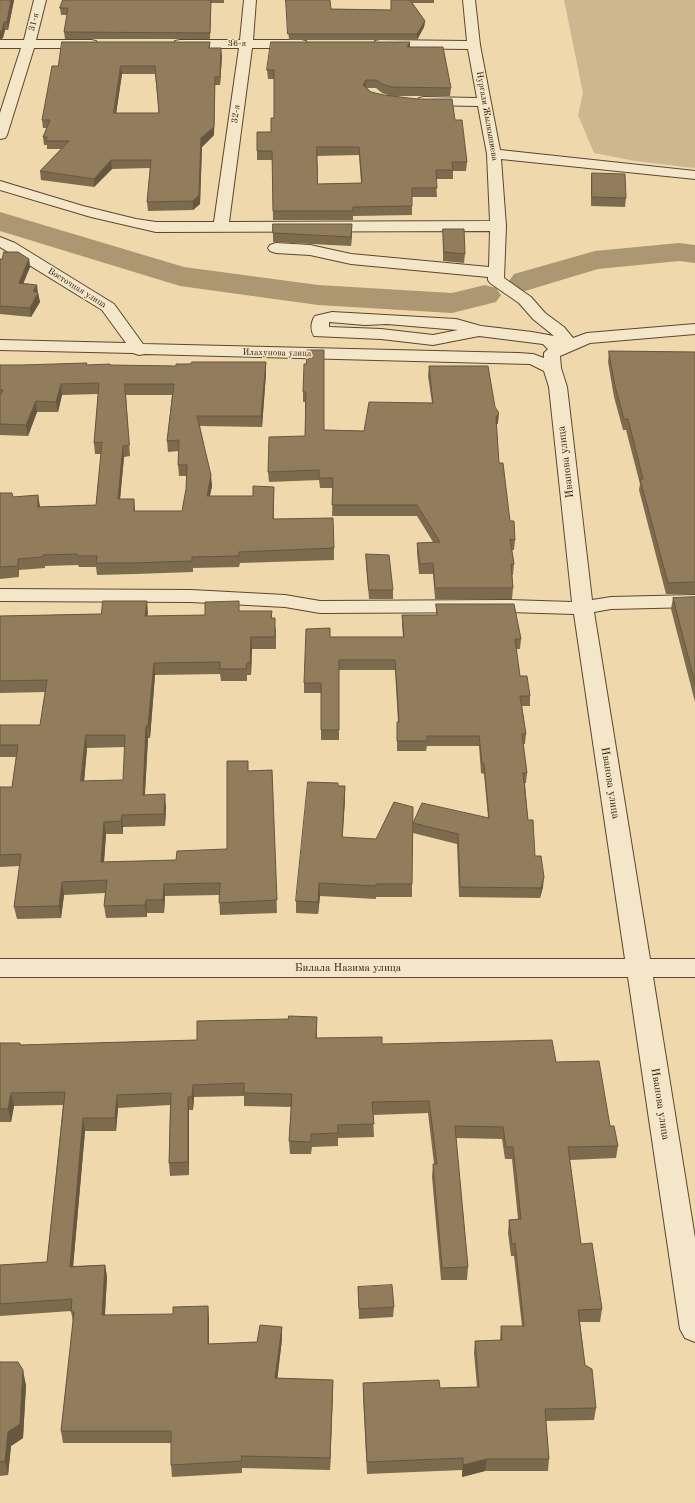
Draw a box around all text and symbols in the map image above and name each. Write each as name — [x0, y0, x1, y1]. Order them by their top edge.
street label: 31-я — [27, 12, 41, 32]
street label: 36-я — [228, 39, 246, 49]
street label: Нургали Жылкышиева — [474, 70, 500, 162]
street label: 32-я — [229, 104, 243, 124]
street label: Восточная улица — [46, 266, 108, 310]
street label: Илахунова улица — [242, 347, 312, 359]
street label: Иванова улица — [555, 425, 577, 499]
street label: Иванова улица — [598, 746, 622, 820]
street label: Билала Назима улица — [295, 961, 401, 975]
street label: Иванова улица — [648, 1067, 672, 1141]

